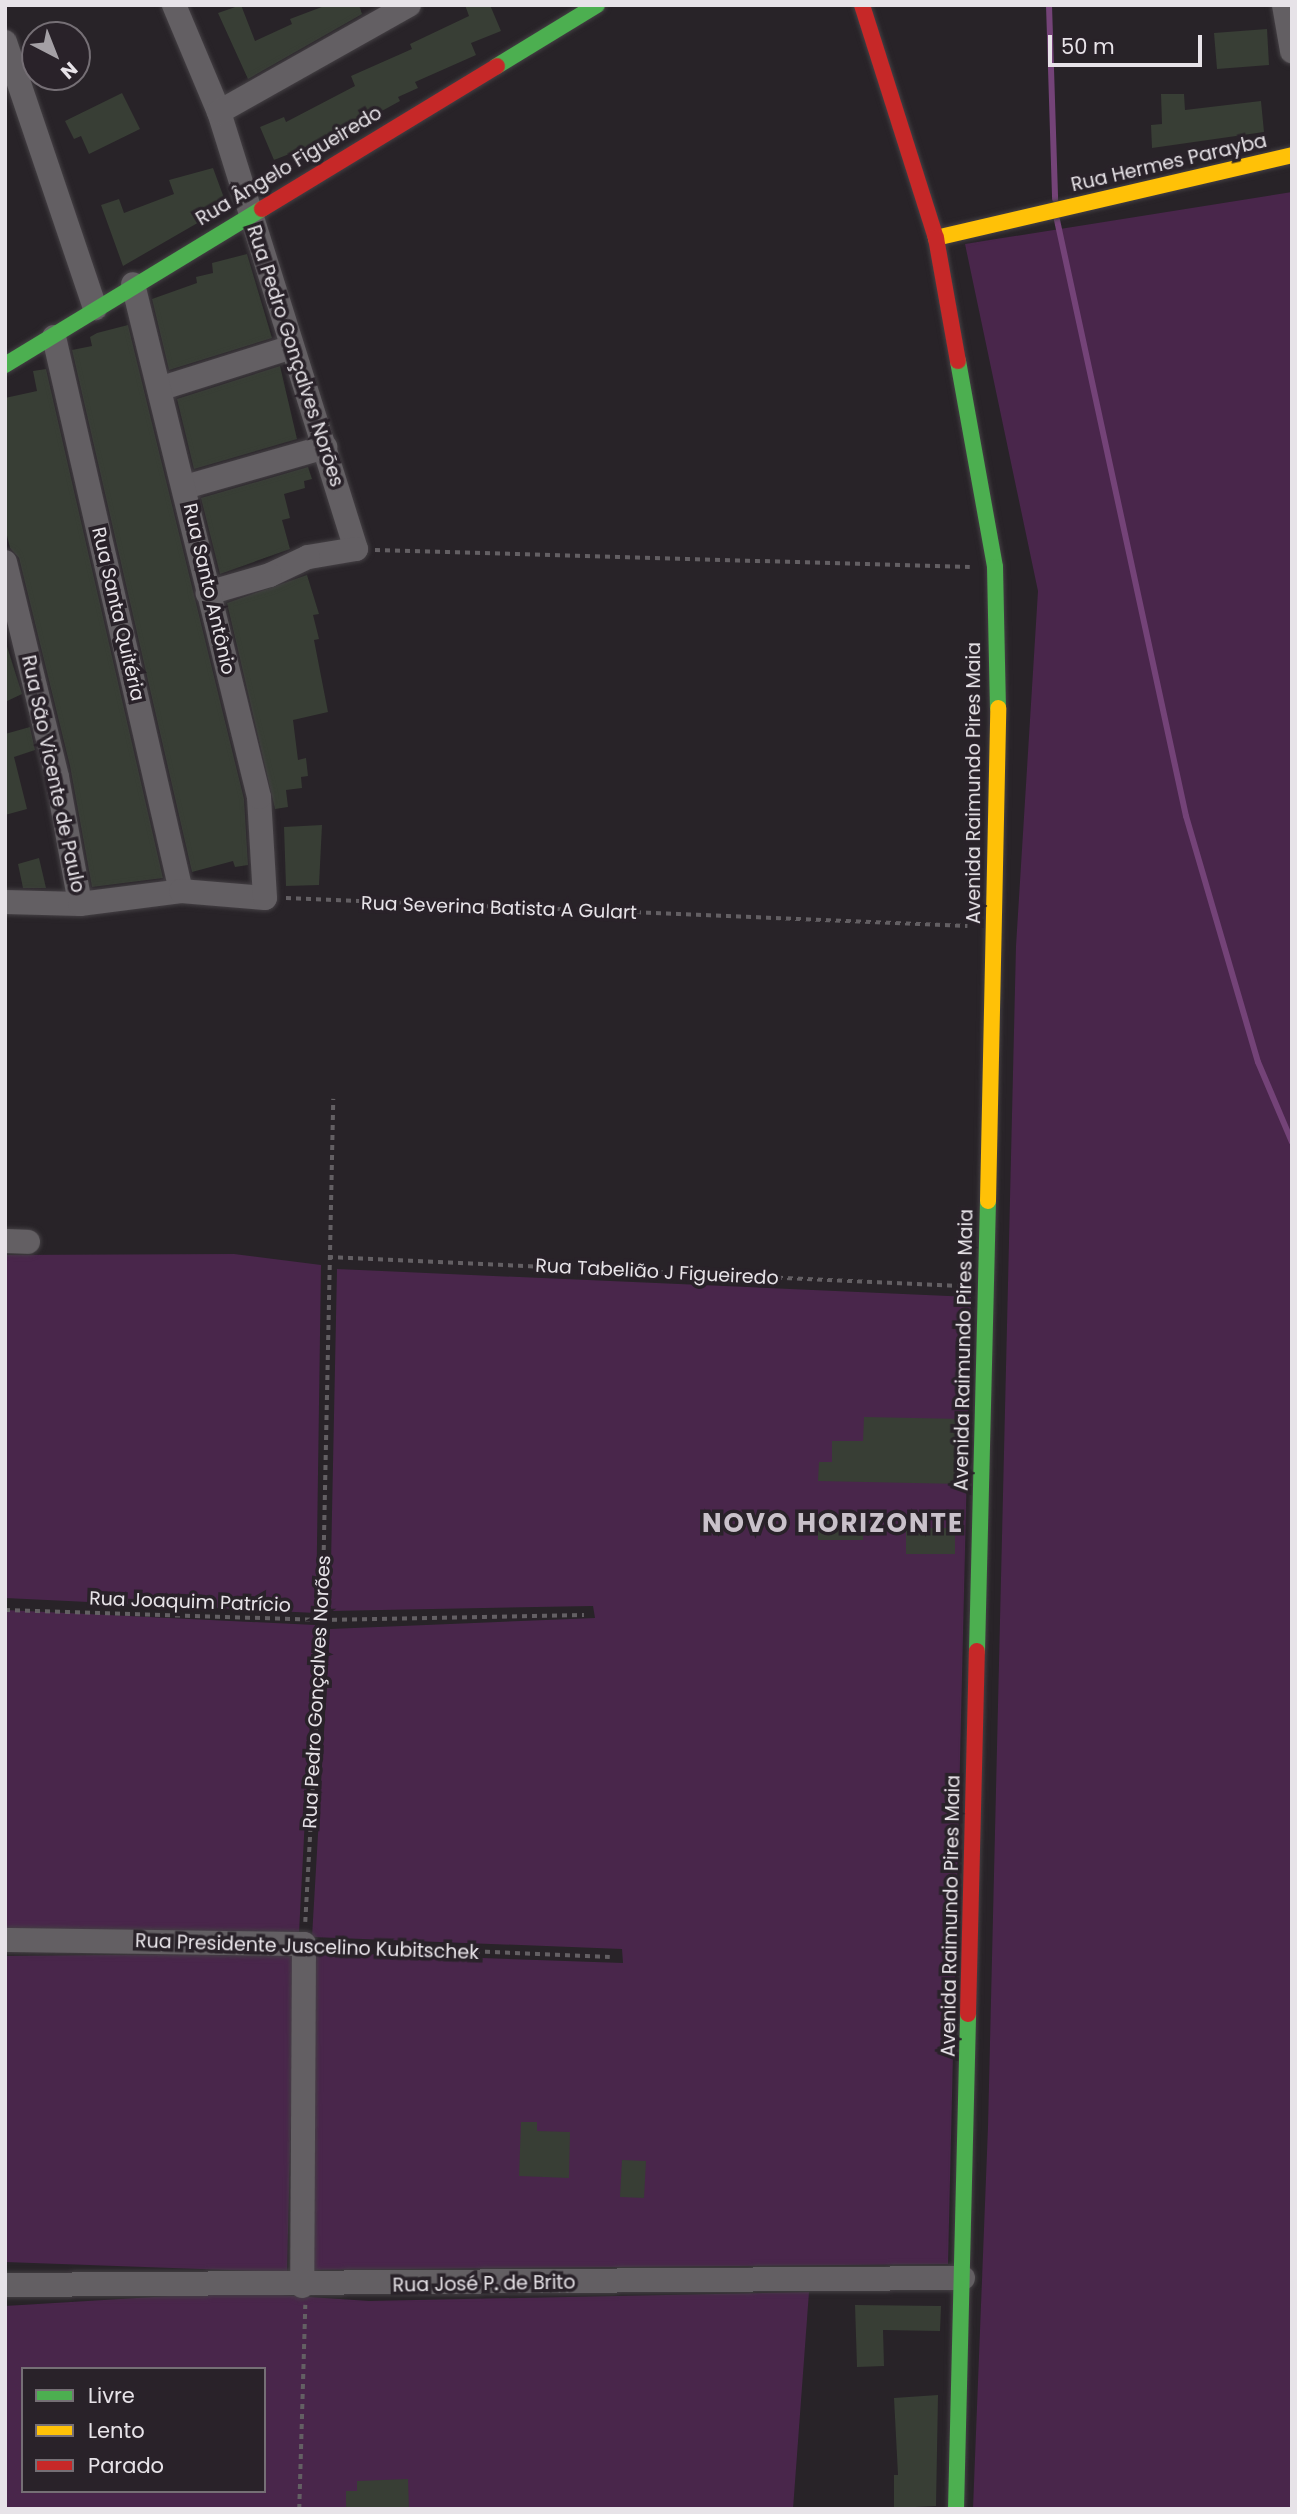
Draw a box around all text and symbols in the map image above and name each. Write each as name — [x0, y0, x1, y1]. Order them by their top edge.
north arrow — [21, 21, 91, 91]
scale bar — [1052, 21, 1206, 65]
text: 50 m — [1061, 32, 1115, 61]
text: N — [55, 56, 83, 85]
street label: Rua Ângelo Figueiredo — [192, 101, 386, 231]
street label: Rua Hermes Parayba — [1069, 129, 1269, 197]
street label: Rua Pedro Gonçalves Norões — [242, 222, 348, 490]
street label: Rua Santo Antônio — [178, 501, 240, 677]
street label: Rua Santa Quitéria — [87, 525, 149, 703]
street label: Avenida Raimundo Pires Maia — [963, 642, 985, 924]
street label: Rua São Vicente de Paulo — [17, 653, 89, 895]
street label: Rua Severina Batista A Gulart — [361, 892, 637, 924]
street label: Avenida Raimundo Pires Maia — [950, 1209, 978, 1491]
street label: Rua Tabelião J Figueiredo — [535, 1254, 779, 1290]
district label: NOVO HORIZONTE — [704, 1508, 962, 1540]
street label: Rua Pedro Gonçalves Norões — [298, 1555, 336, 1829]
street label: Rua Joaquim Patrício — [89, 1587, 291, 1617]
street label: Avenida Raimundo Pires Maia — [937, 1775, 965, 2057]
street label: Rua Presidente Juscelino Kubitschek — [135, 1930, 479, 1964]
street label: Rua José P. de Brito — [392, 2271, 576, 2297]
legend — [21, 2367, 266, 2493]
text: Livre — [88, 2381, 135, 2410]
text: Lento — [88, 2416, 145, 2445]
text: Parado — [88, 2451, 164, 2480]

